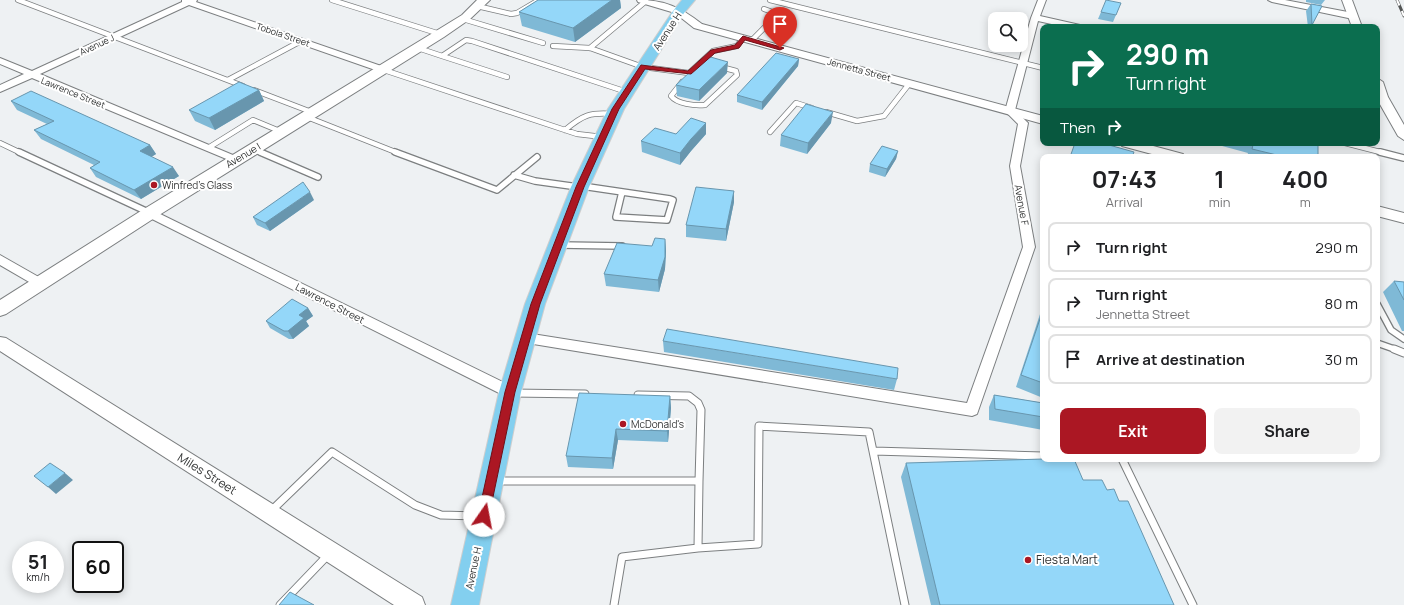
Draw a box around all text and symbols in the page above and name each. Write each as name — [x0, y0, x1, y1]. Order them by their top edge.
pin — [763, 7.0, 797, 48]
street label: Avenue H — [649, 9, 685, 53]
map controls — [988, 12, 1028, 52]
button: search — [988, 12, 1028, 52]
icon: arrive — [769, 13, 791, 35]
street label: Tobola Street — [255, 19, 312, 50]
street label: Avenue J — [77, 31, 116, 58]
text: 290 m — [1126, 35, 1209, 73]
icon: right — [1060, 40, 1112, 92]
street label: Jennetta Street — [826, 55, 893, 84]
text: Turn right — [1126, 71, 1207, 95]
street label: Lawrence Street — [39, 74, 108, 111]
icon: right — [1103, 116, 1125, 138]
text: Then — [1060, 117, 1095, 138]
street label: Avenue I — [223, 139, 263, 171]
text: 07:43 — [1092, 162, 1157, 195]
text: 1 — [1214, 162, 1225, 195]
text: 400 — [1282, 162, 1328, 195]
place label: Winfred's Glass — [162, 178, 232, 192]
marker: Winfred's Glass — [149, 180, 159, 190]
street label: Avenue F — [1012, 183, 1032, 227]
text: Arrival — [1106, 193, 1143, 211]
text: min — [1209, 193, 1230, 211]
text: m — [1300, 193, 1311, 211]
icon: right — [1062, 236, 1084, 258]
text: Turn right — [1096, 237, 1167, 258]
text: 290 m — [1315, 237, 1358, 258]
street label: Lawrence Street — [293, 280, 367, 326]
text: Turn right — [1096, 284, 1167, 305]
icon: right — [1062, 292, 1084, 314]
text: 80 m — [1324, 293, 1358, 314]
text: Jennetta Street — [1096, 305, 1190, 323]
icon: arrive — [1062, 348, 1084, 370]
text: Arrive at destination — [1096, 349, 1245, 370]
text: 30 m — [1325, 349, 1358, 370]
button: Exit — [1060, 408, 1206, 454]
button: Share — [1214, 408, 1360, 454]
place label: McDonald's — [631, 417, 684, 431]
marker: McDonald's — [618, 419, 628, 429]
street label: Miles Street — [174, 449, 240, 499]
position arrow — [463, 495, 505, 537]
speed limit sign: 60 — [72, 541, 124, 593]
street label: Avenue H — [462, 545, 484, 591]
text: 51 — [28, 548, 48, 575]
place label: Fiesta Mart — [1036, 551, 1098, 568]
marker: Fiesta Mart — [1023, 555, 1033, 565]
text: km/h — [26, 570, 50, 584]

